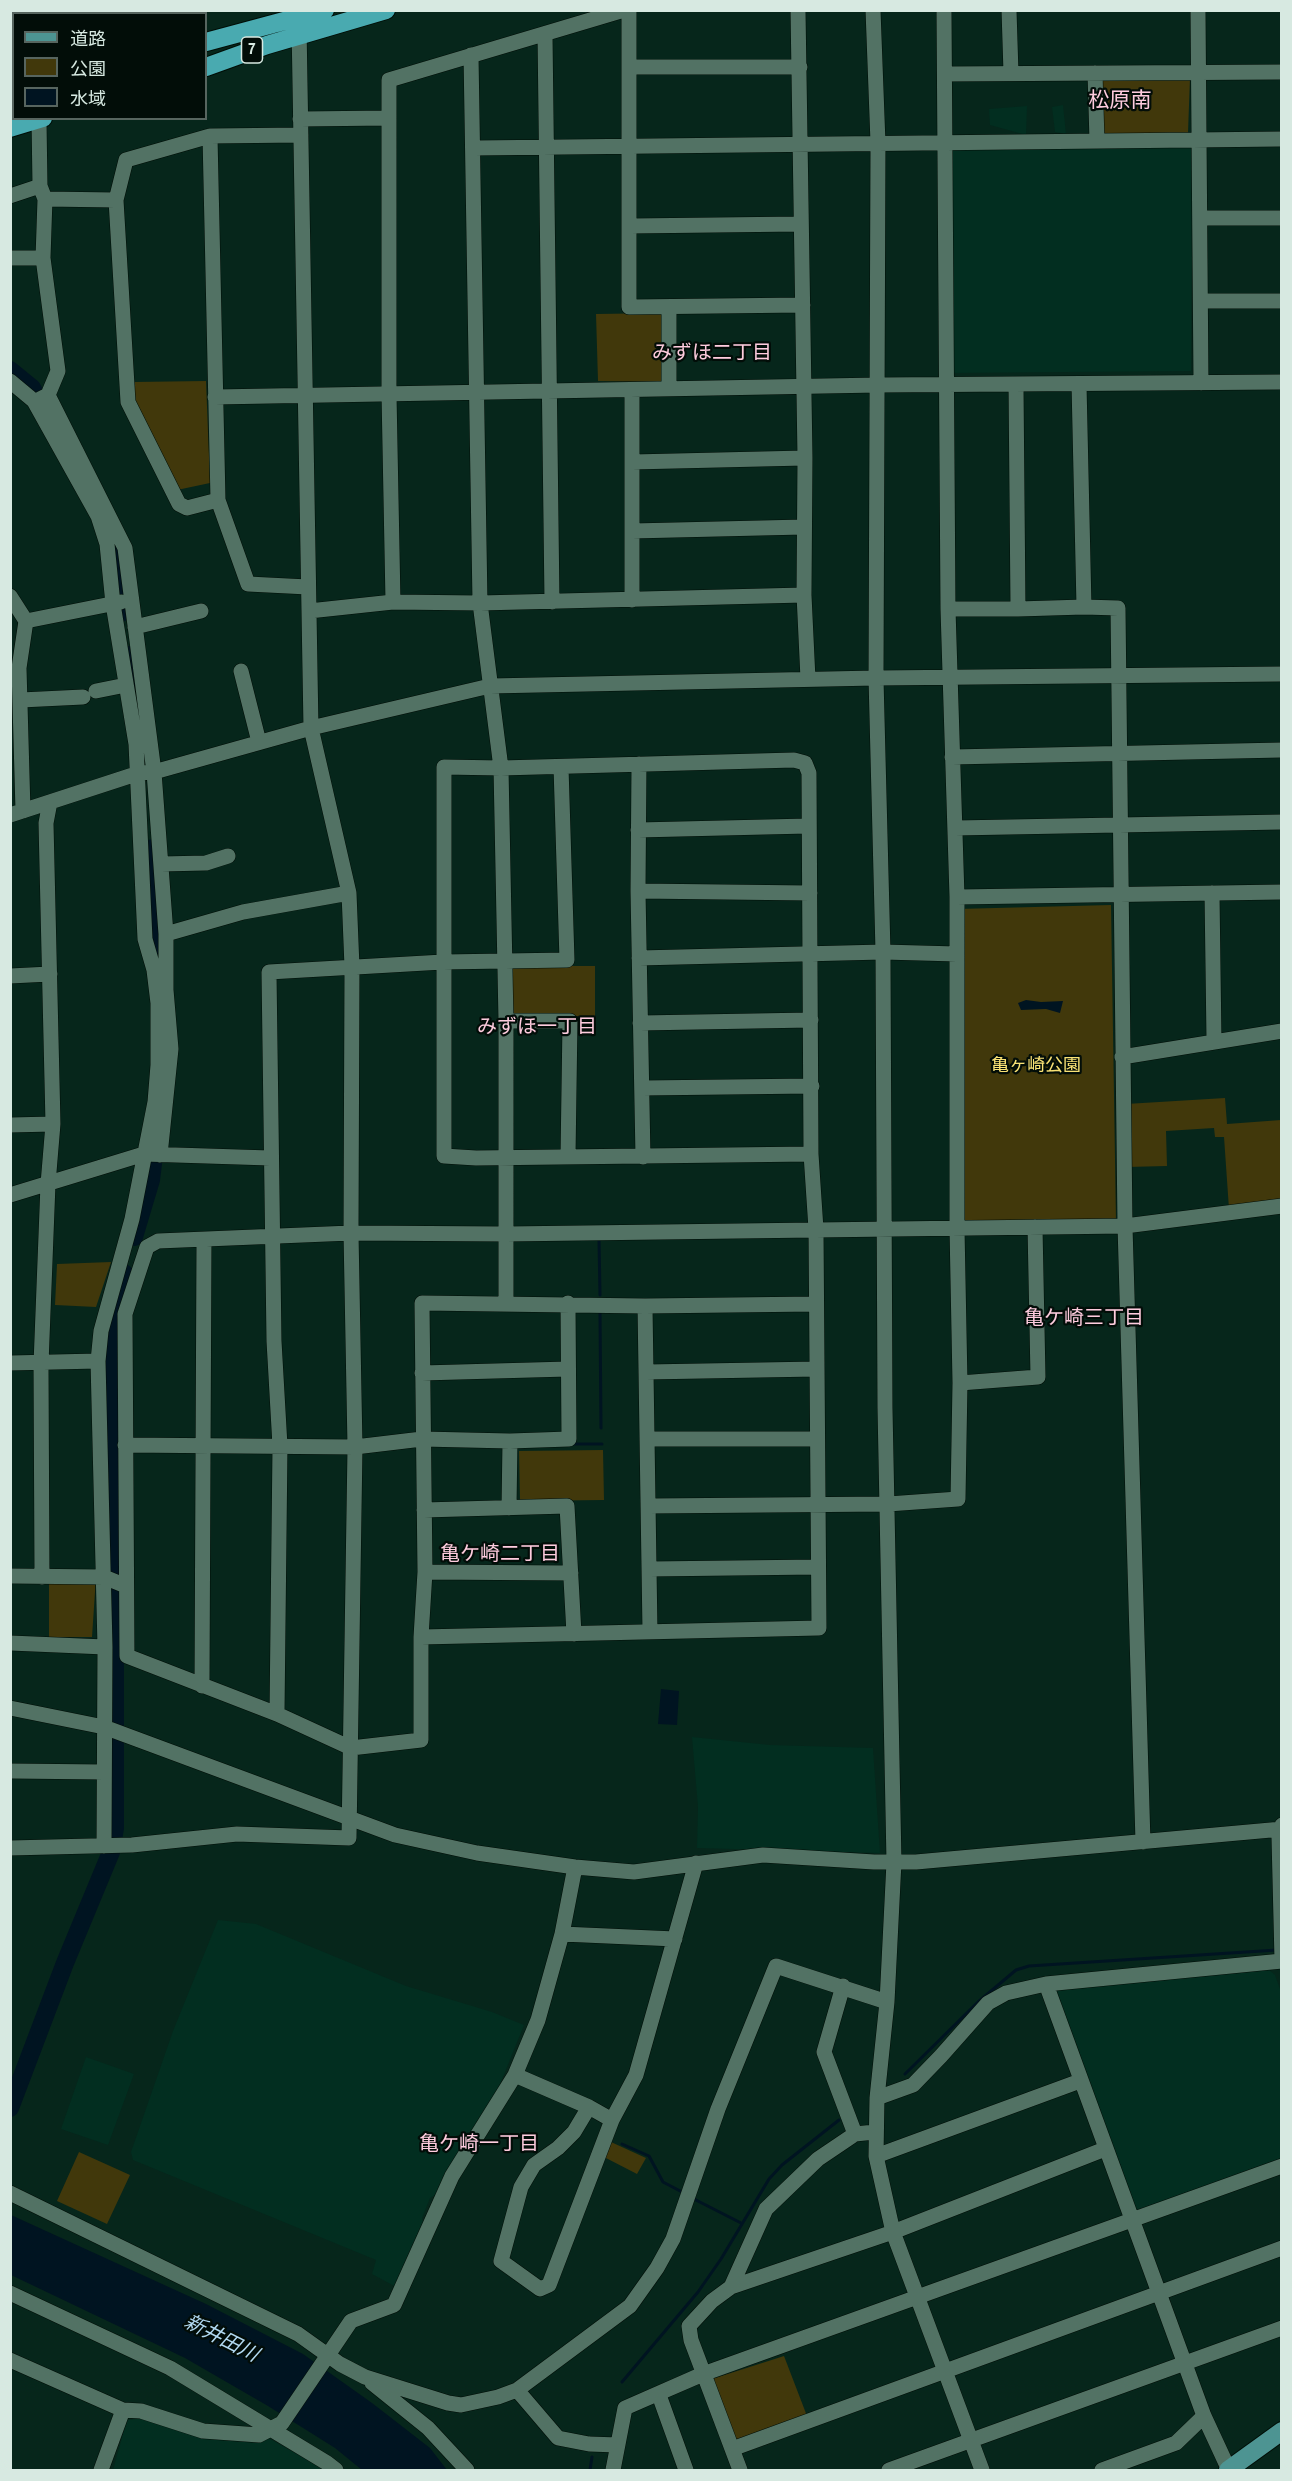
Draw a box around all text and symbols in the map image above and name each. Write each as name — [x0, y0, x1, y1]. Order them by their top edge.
legend — [12, 12, 207, 120]
text: 道路 — [70, 26, 106, 51]
road number: 7 — [242, 37, 262, 63]
text: 公園 — [70, 56, 106, 81]
text: 水域 — [70, 86, 106, 111]
district label: 松原南 — [1089, 88, 1151, 114]
district label: みずほ二丁目 — [652, 342, 772, 366]
district label: みずほ一丁目 — [477, 1016, 597, 1040]
park label: 亀ヶ崎公園 — [991, 1055, 1081, 1077]
district label: 亀ケ崎三丁目 — [1024, 1307, 1144, 1331]
district label: 亀ケ崎二丁目 — [440, 1543, 560, 1567]
district label: 亀ケ崎一丁目 — [419, 2133, 539, 2157]
water label: 新井田川 — [180, 2310, 262, 2368]

